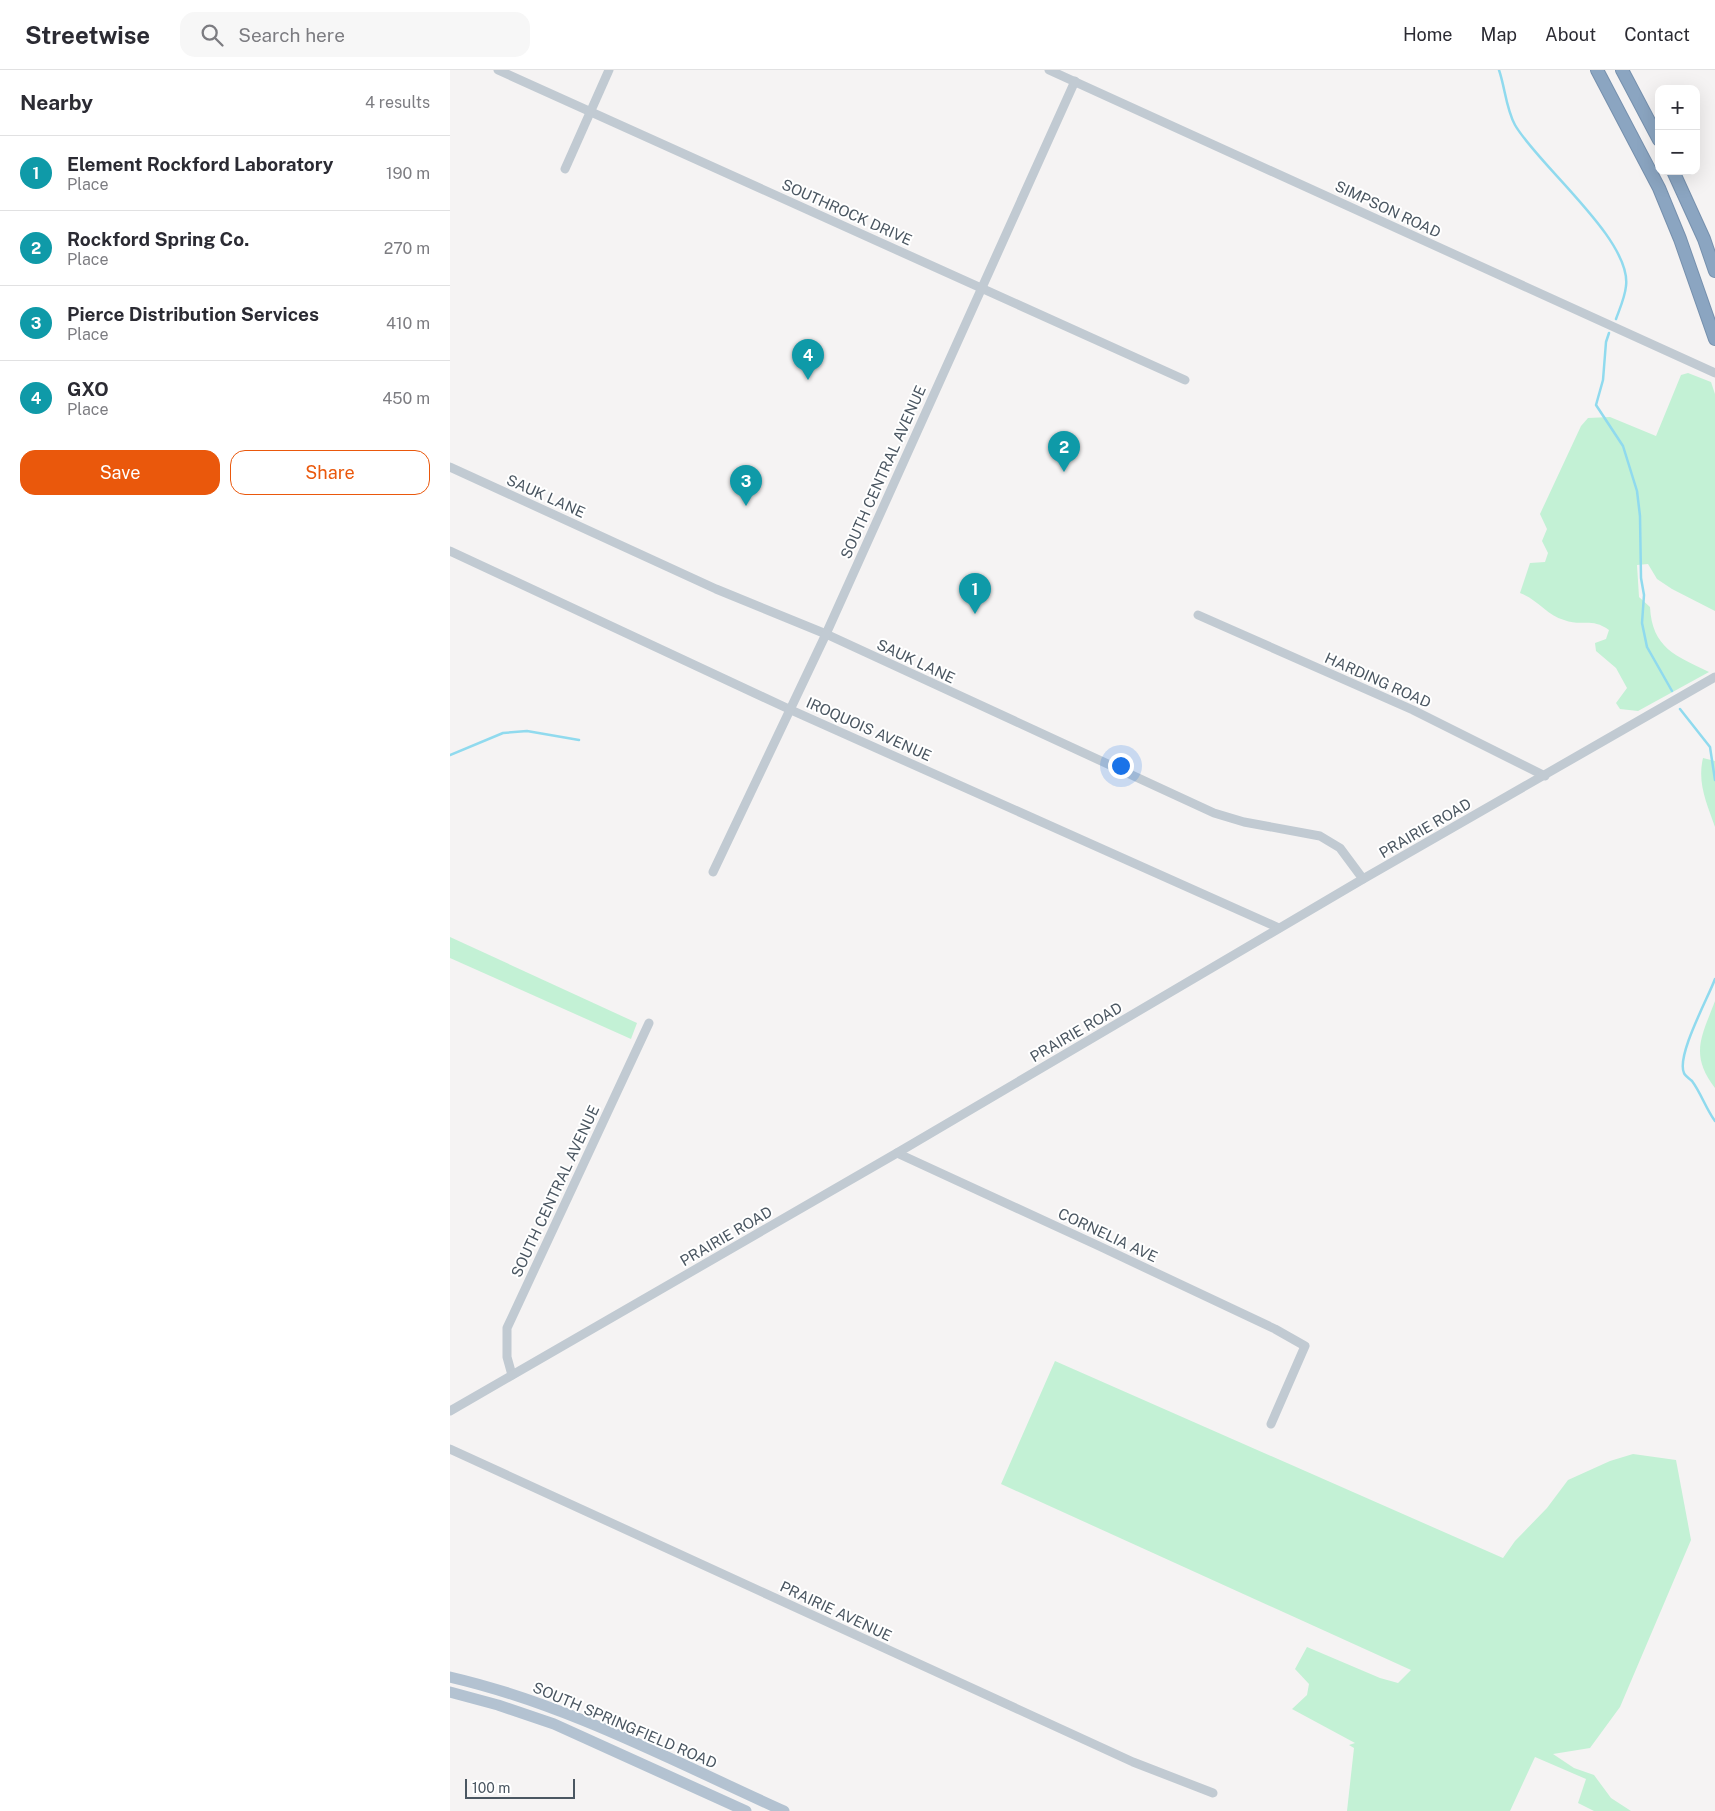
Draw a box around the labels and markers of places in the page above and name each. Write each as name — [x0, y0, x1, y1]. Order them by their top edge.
pin: 4 — [792, 339, 824, 380]
pin: 2 — [1048, 431, 1080, 472]
pin: 3 — [730, 465, 762, 506]
pin: 1 — [959, 573, 991, 614]

